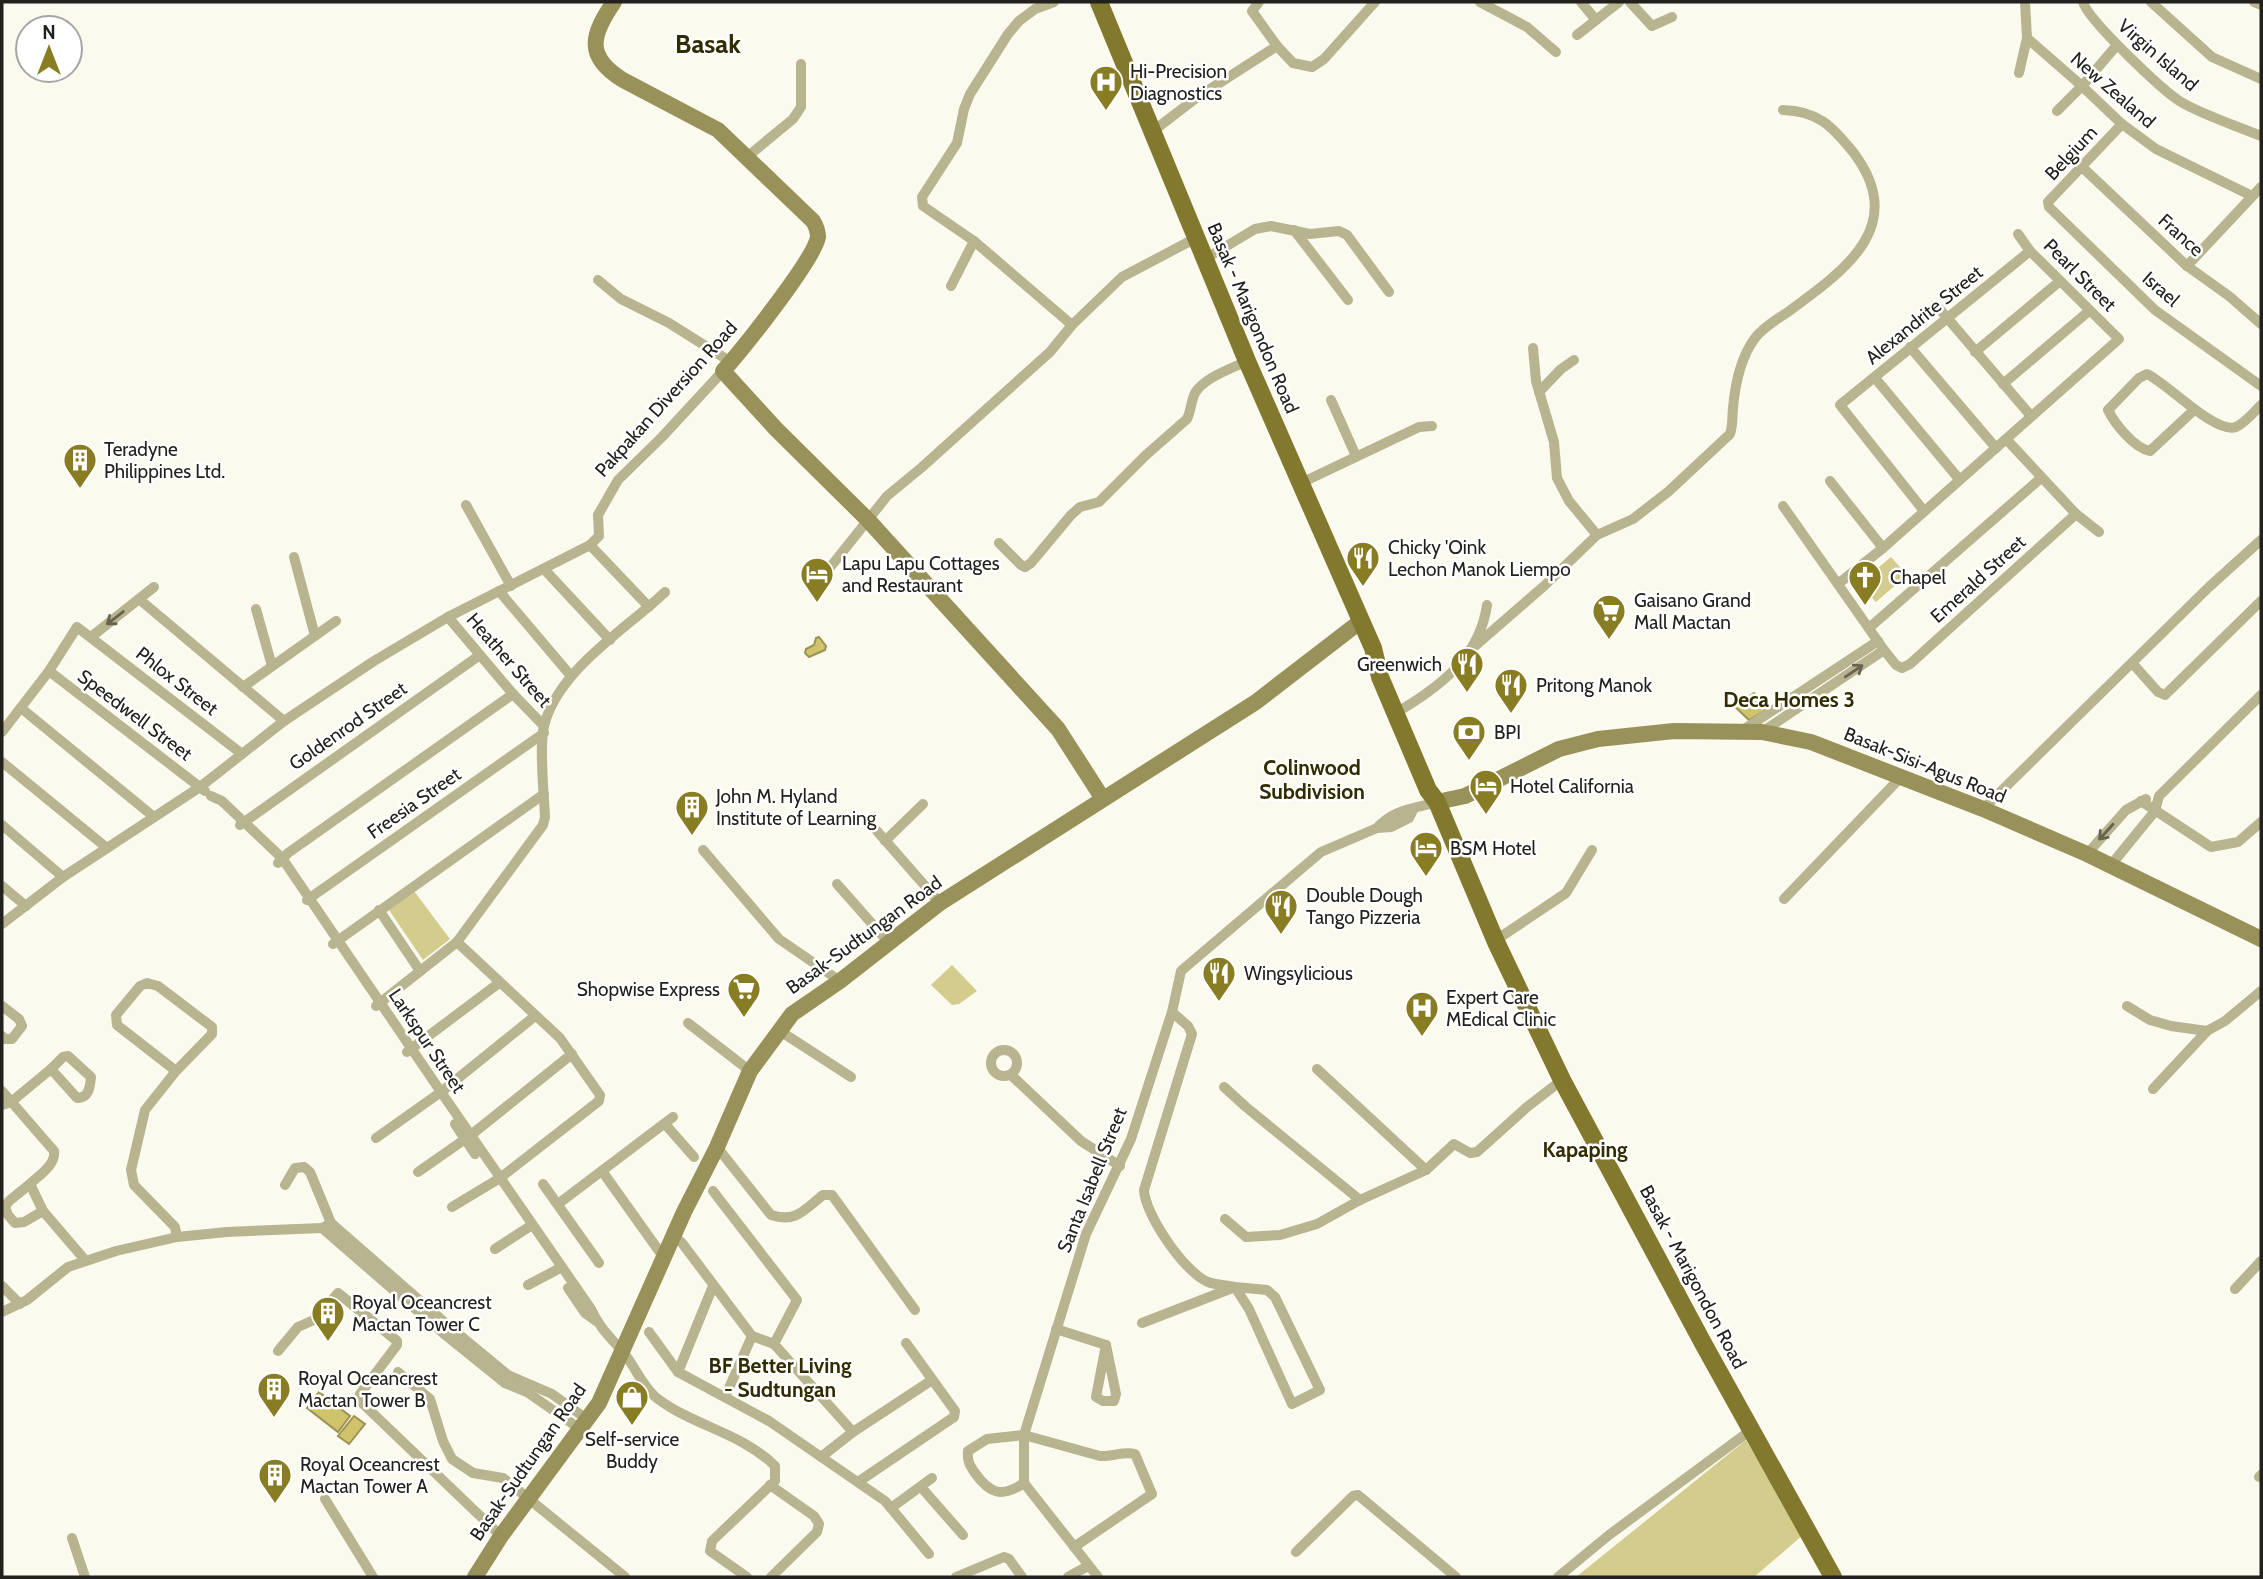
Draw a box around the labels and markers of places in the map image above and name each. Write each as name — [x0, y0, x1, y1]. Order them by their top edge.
place label: Hi-Precision Diagnostics — [1130, 60, 1227, 105]
hospital icon: Hi-Precision Diagnostics — [1087, 63, 1125, 112]
place label: Teradyne Philippines Ltd. — [104, 438, 225, 483]
building icon: Teradyne Philippines Ltd. — [61, 441, 99, 490]
place label: Chicky 'Oink Lechon Manok Liempo — [1388, 536, 1571, 581]
restaurant icon: Chicky 'Oink Lechon Manok Liempo — [1344, 539, 1382, 588]
place label: Lapu Lapu Cottages and Restaurant — [842, 552, 1000, 597]
hotel icon: Lapu Lapu Cottages and Restaurant — [798, 555, 836, 604]
church icon: Chapel — [1846, 558, 1884, 607]
place label: Chapel — [1890, 566, 1946, 589]
place label: Gaisano Grand Mall Mactan — [1634, 589, 1751, 634]
supermarket icon: Gaisano Grand Mall Mactan — [1590, 592, 1628, 641]
restaurant icon: Greenwich — [1448, 645, 1486, 694]
place label: Greenwich — [1357, 653, 1442, 676]
restaurant icon: Pritong Manok — [1492, 666, 1530, 715]
place label: Pritong Manok — [1536, 674, 1652, 697]
bank icon: BPI — [1450, 713, 1488, 762]
place label: BPI — [1494, 721, 1521, 744]
hotel icon: Hotel California — [1467, 767, 1505, 816]
place label: Hotel California — [1510, 775, 1634, 798]
place label: John M. Hyland Institute of Learning — [715, 785, 877, 830]
building icon: John M. Hyland Institute of Learning — [673, 788, 711, 837]
hotel icon: BSM Hotel — [1407, 829, 1445, 878]
place label: BSM Hotel — [1450, 837, 1537, 860]
place label: Double Dough Tango Pizzeria — [1306, 884, 1423, 929]
restaurant icon: Double Dough Tango Pizzeria — [1262, 887, 1300, 936]
restaurant icon: Wingsylicious — [1200, 954, 1238, 1003]
place label: Wingsylicious — [1244, 962, 1353, 985]
supermarket icon: Shopwise Express — [725, 970, 763, 1019]
place label: Shopwise Express — [577, 978, 720, 1001]
place label: Expert Care MEdical Clinic — [1446, 986, 1556, 1031]
hospital icon: Expert Care MEdical Clinic — [1403, 989, 1441, 1038]
place label: Royal Oceancrest Mactan Tower C — [352, 1291, 492, 1336]
building icon: Royal Oceancrest Mactan Tower C — [309, 1294, 347, 1343]
place label: Royal Oceancrest Mactan Tower B — [298, 1367, 438, 1412]
building icon: Royal Oceancrest Mactan Tower B — [255, 1370, 293, 1419]
shop icon: Self-service Buddy — [613, 1378, 651, 1427]
place label: Self-service Buddy — [585, 1428, 679, 1473]
place label: Royal Oceancrest Mactan Tower A — [300, 1453, 440, 1498]
building icon: Royal Oceancrest Mactan Tower A — [256, 1456, 294, 1505]

